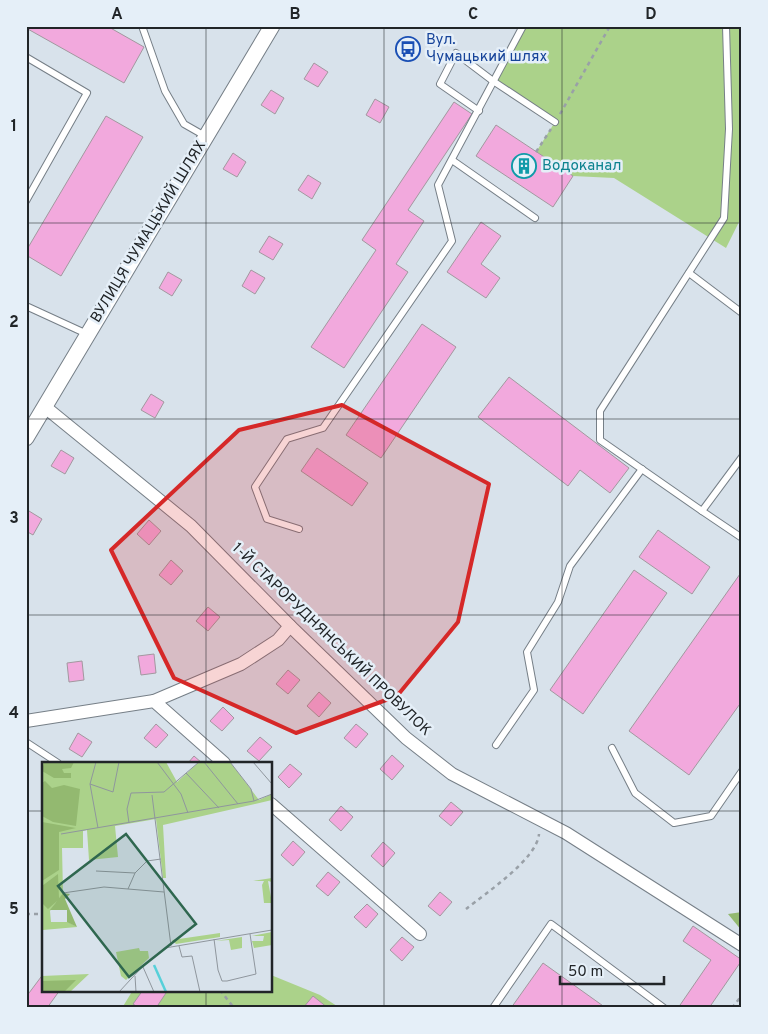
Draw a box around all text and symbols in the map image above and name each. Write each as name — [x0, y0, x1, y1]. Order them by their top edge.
text: A — [111, 5, 123, 25]
text: B — [289, 5, 301, 25]
text: C — [468, 5, 478, 25]
text: D — [645, 5, 657, 25]
place label: Вул. Чумацький шлях — [426, 31, 547, 67]
bus stop icon: Вул. Чумацький шлях — [395, 36, 421, 62]
text: 1 — [11, 117, 17, 137]
street label: ВУЛИЦЯ ЧУМАЦЬКИЙ ШЛЯХ — [85, 136, 211, 326]
building icon: Водоканал — [511, 153, 537, 179]
place label: Водоканал — [542, 157, 622, 176]
text: 2 — [9, 313, 19, 333]
text: 3 — [9, 509, 19, 529]
street label: 1-Й СТАРОРУДНЯНСЬКИЙ ПРОВУЛОК — [227, 538, 436, 741]
text: 4 — [9, 704, 19, 724]
inset map — [42, 762, 272, 992]
text: 5 — [9, 900, 19, 920]
scale bar — [560, 954, 664, 986]
text: 50 m — [568, 963, 603, 982]

